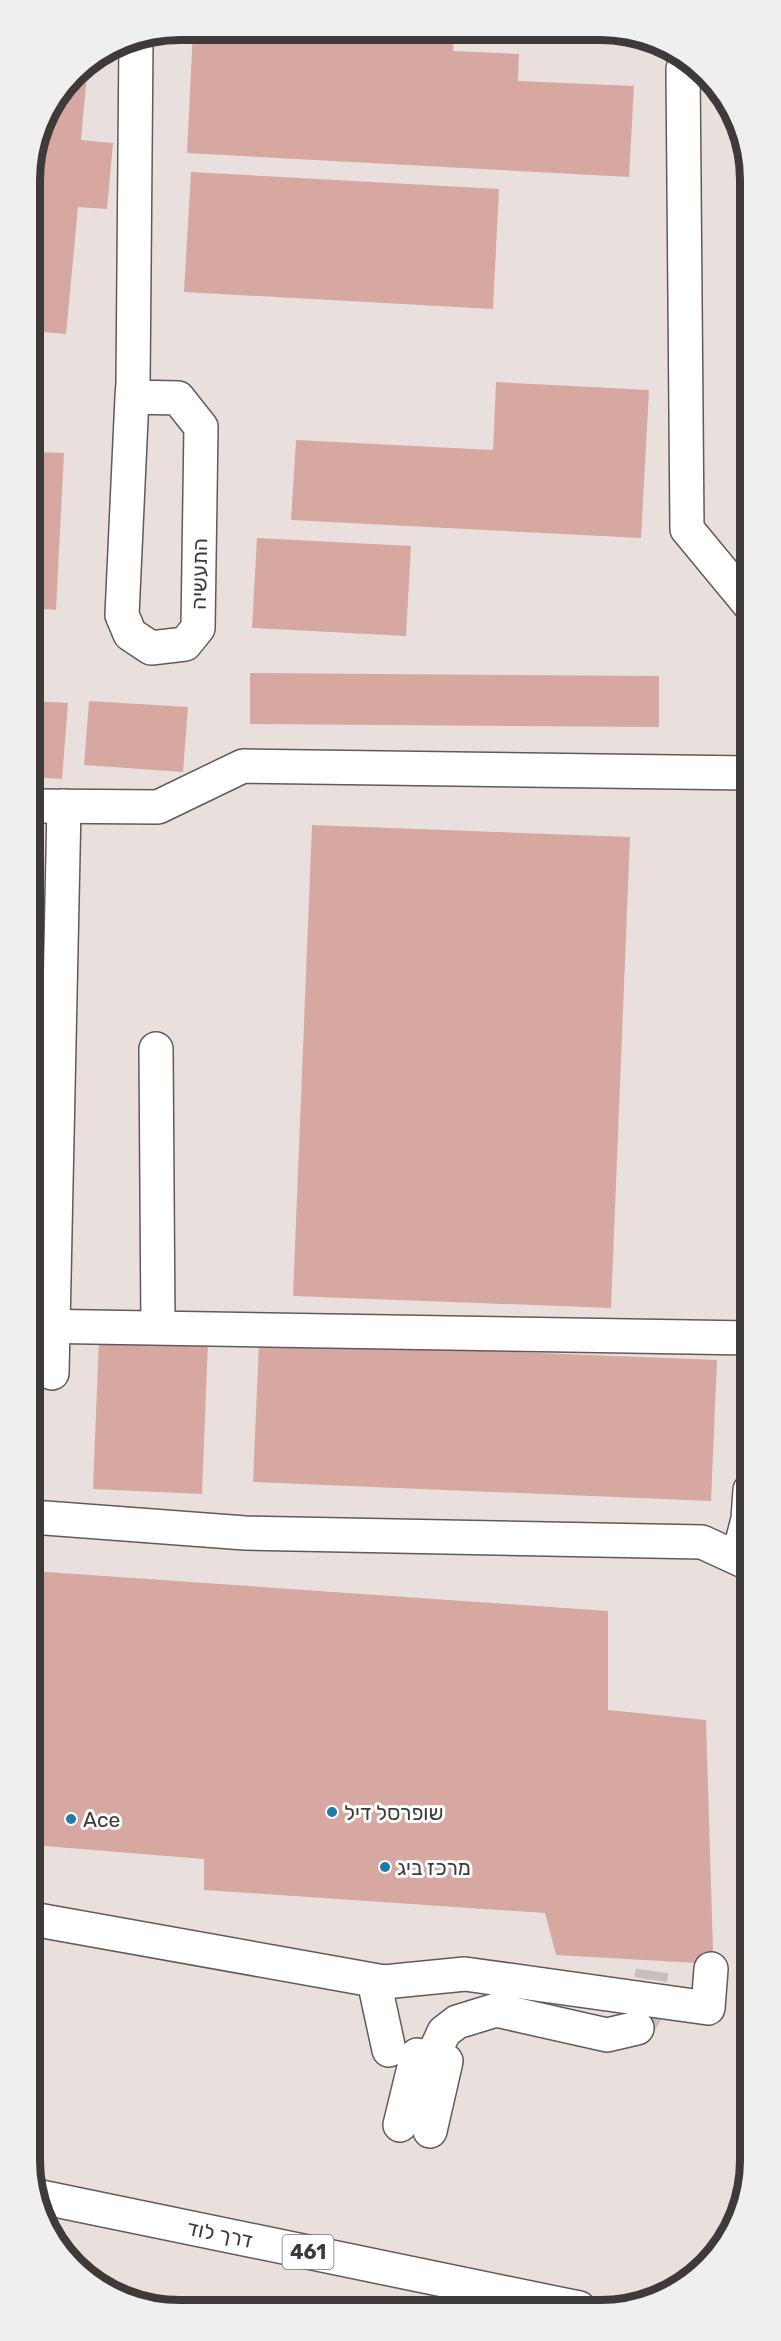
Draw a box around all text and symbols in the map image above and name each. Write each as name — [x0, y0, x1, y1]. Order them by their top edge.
street label: התעשיה — [186, 538, 212, 610]
place label: שופרסל דיל — [344, 1800, 444, 1825]
marker: שופרסל דיל — [325, 1805, 339, 1819]
place label: Ace — [83, 1807, 120, 1832]
marker: Ace — [64, 1812, 78, 1826]
place label: מרכז ביג — [397, 1855, 471, 1880]
marker: מרכז ביג — [378, 1860, 392, 1874]
street label: דרך לוד — [185, 2215, 255, 2253]
road number: 461 — [282, 2235, 334, 2269]

